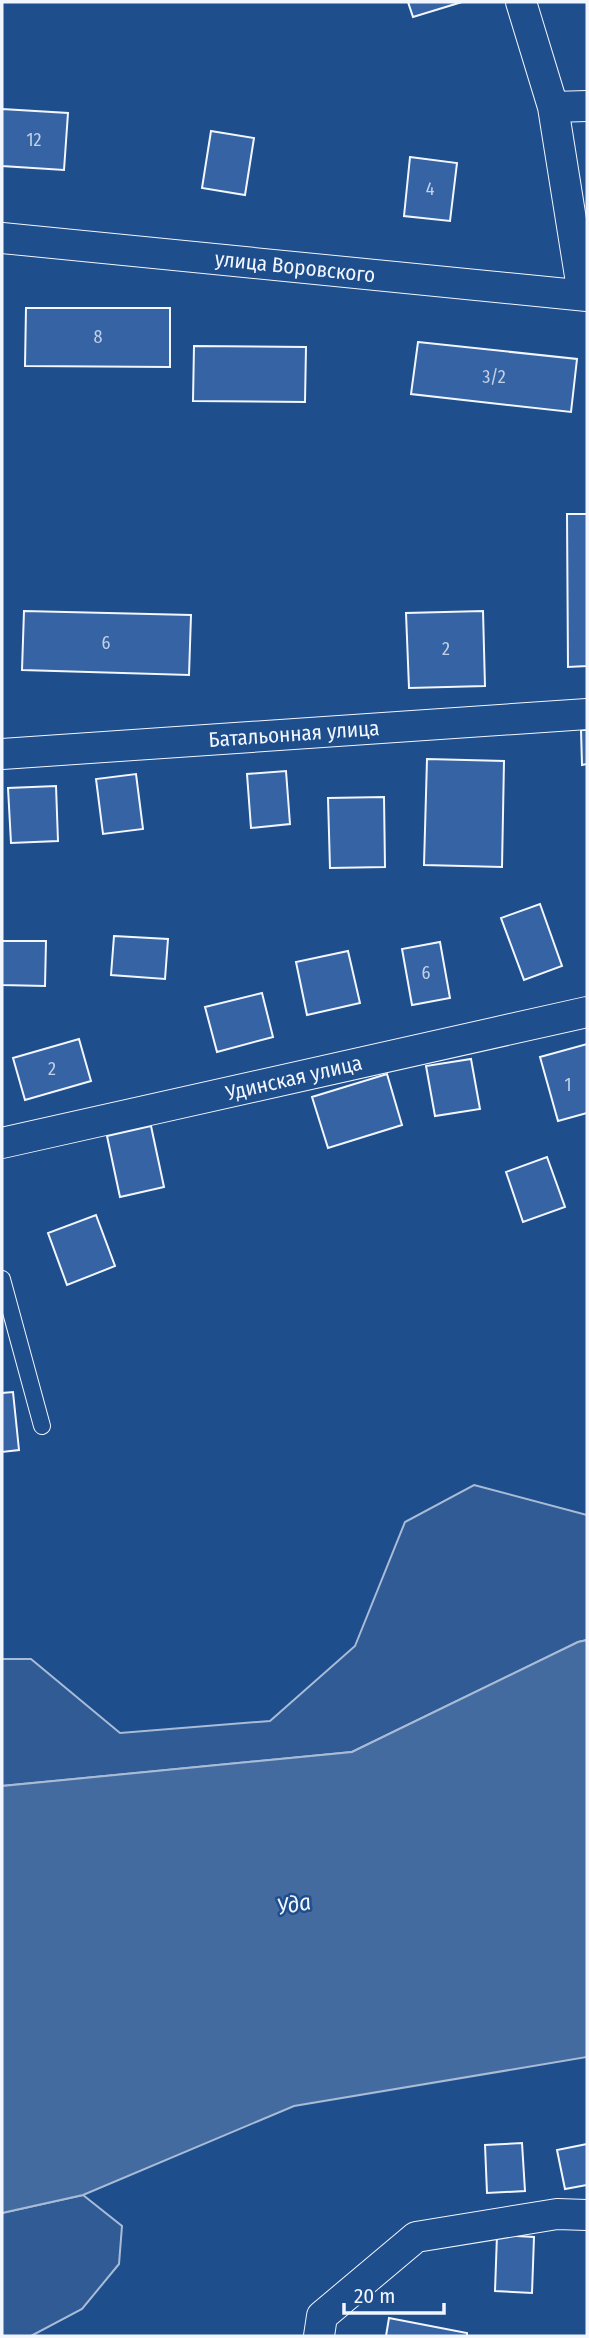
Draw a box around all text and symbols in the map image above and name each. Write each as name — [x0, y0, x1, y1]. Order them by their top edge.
house number: 12 — [27, 129, 42, 151]
house number: 4 — [426, 178, 435, 200]
street label: улица Воровского — [214, 246, 376, 288]
house number: 8 — [94, 326, 103, 348]
house number: 3/2 — [482, 366, 506, 388]
house number: 6 — [102, 632, 111, 654]
house number: 2 — [442, 638, 450, 660]
street label: Батальонная улица — [208, 715, 380, 753]
house number: 6 — [422, 962, 431, 984]
street label: Удинская улица — [222, 1050, 365, 1107]
house number: 2 — [48, 1058, 56, 1080]
house number: 1 — [564, 1074, 572, 1096]
water label: Уда — [275, 1887, 313, 1921]
scale bar — [344, 2272, 444, 2316]
text: 20 m — [354, 2283, 395, 2309]

